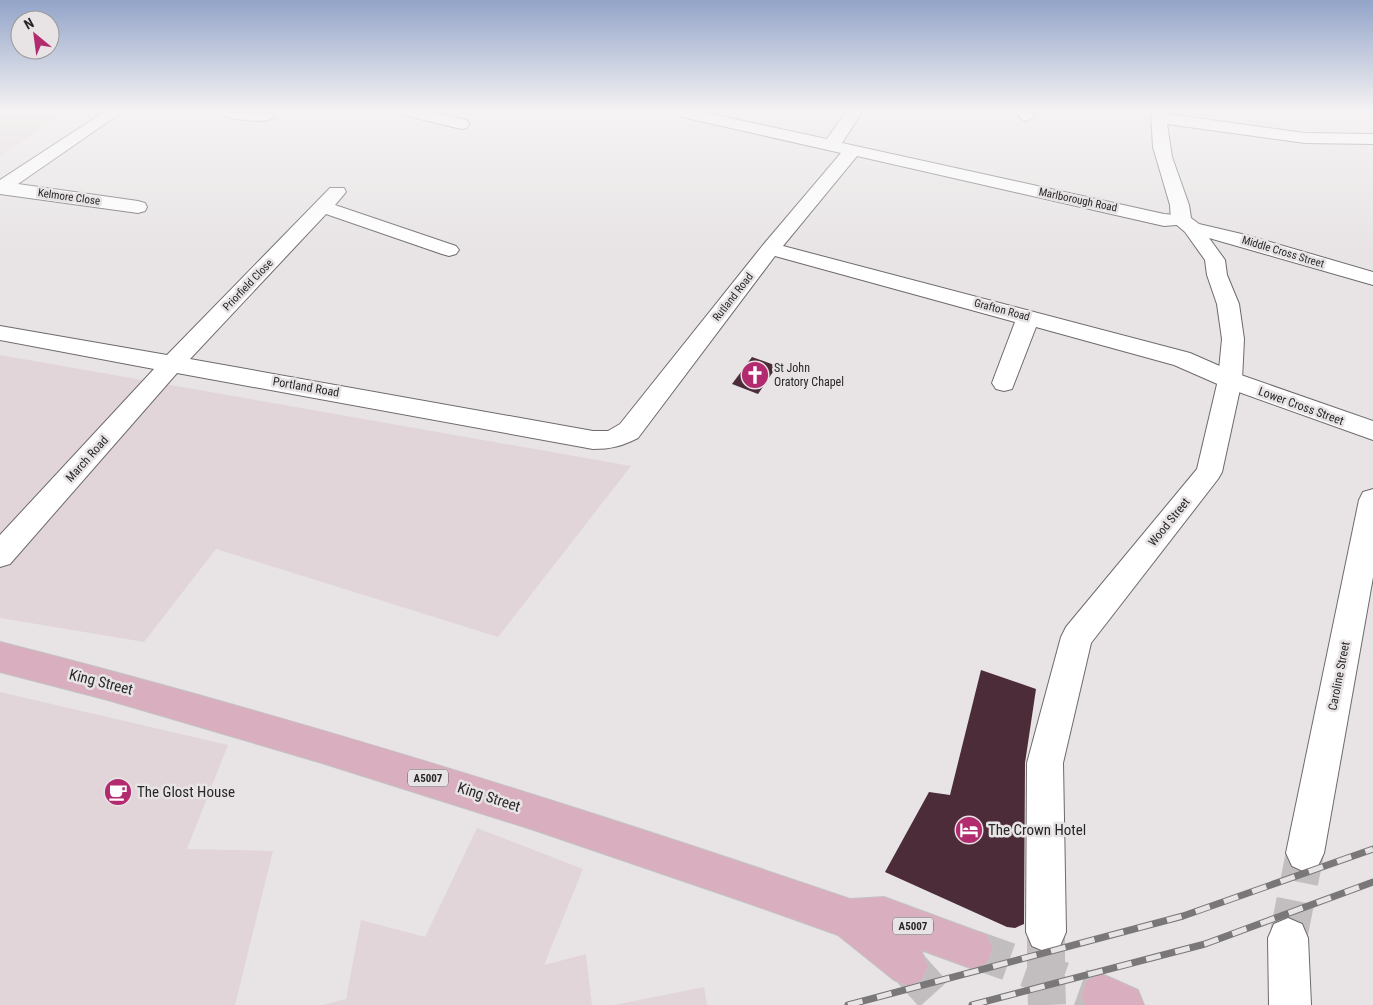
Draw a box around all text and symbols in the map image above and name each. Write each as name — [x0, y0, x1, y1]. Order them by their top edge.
north arrow — [10, 10, 60, 60]
text: N — [21, 15, 36, 33]
street label: Marlborough Road — [1038, 185, 1118, 215]
street label: Kelmore Close — [37, 186, 101, 208]
street label: Middle Cross Street — [1240, 233, 1326, 271]
street label: Priorfield Close — [220, 257, 276, 313]
street label: Rutland Road — [710, 270, 756, 324]
street label: Grafton Road — [973, 296, 1031, 324]
church icon: St John Oratory Chapel — [740, 360, 770, 390]
place label: St John Oratory Chapel — [774, 361, 844, 389]
street label: Portland Road — [272, 374, 340, 400]
street label: Lower Cross Street — [1256, 384, 1346, 428]
street label: March Road — [63, 433, 111, 485]
street label: Wood Street — [1145, 495, 1193, 549]
street label: Caroline Street — [1325, 640, 1353, 712]
street label: King Street — [67, 665, 135, 699]
road number: A5007 — [408, 770, 448, 786]
cafe icon: The Glost House — [103, 777, 133, 807]
street label: King Street — [455, 778, 523, 816]
place label: The Glost House — [137, 783, 235, 801]
hotel icon: The Crown Hotel — [954, 815, 984, 845]
place label: The Crown Hotel — [988, 821, 1086, 839]
road number: A5007 — [893, 918, 933, 934]

